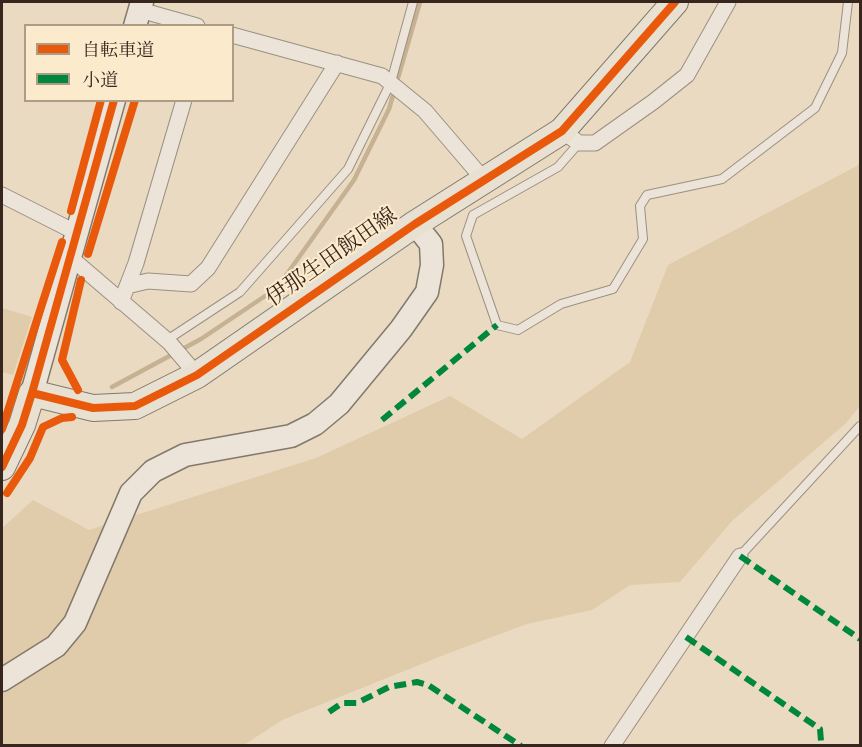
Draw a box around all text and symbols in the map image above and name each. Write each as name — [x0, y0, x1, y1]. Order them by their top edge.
legend — [24, 24, 234, 102]
text: 自転車道 — [82, 39, 154, 64]
text: 小道 — [82, 69, 118, 94]
street label: 伊那生田飯田線 — [262, 204, 404, 314]

